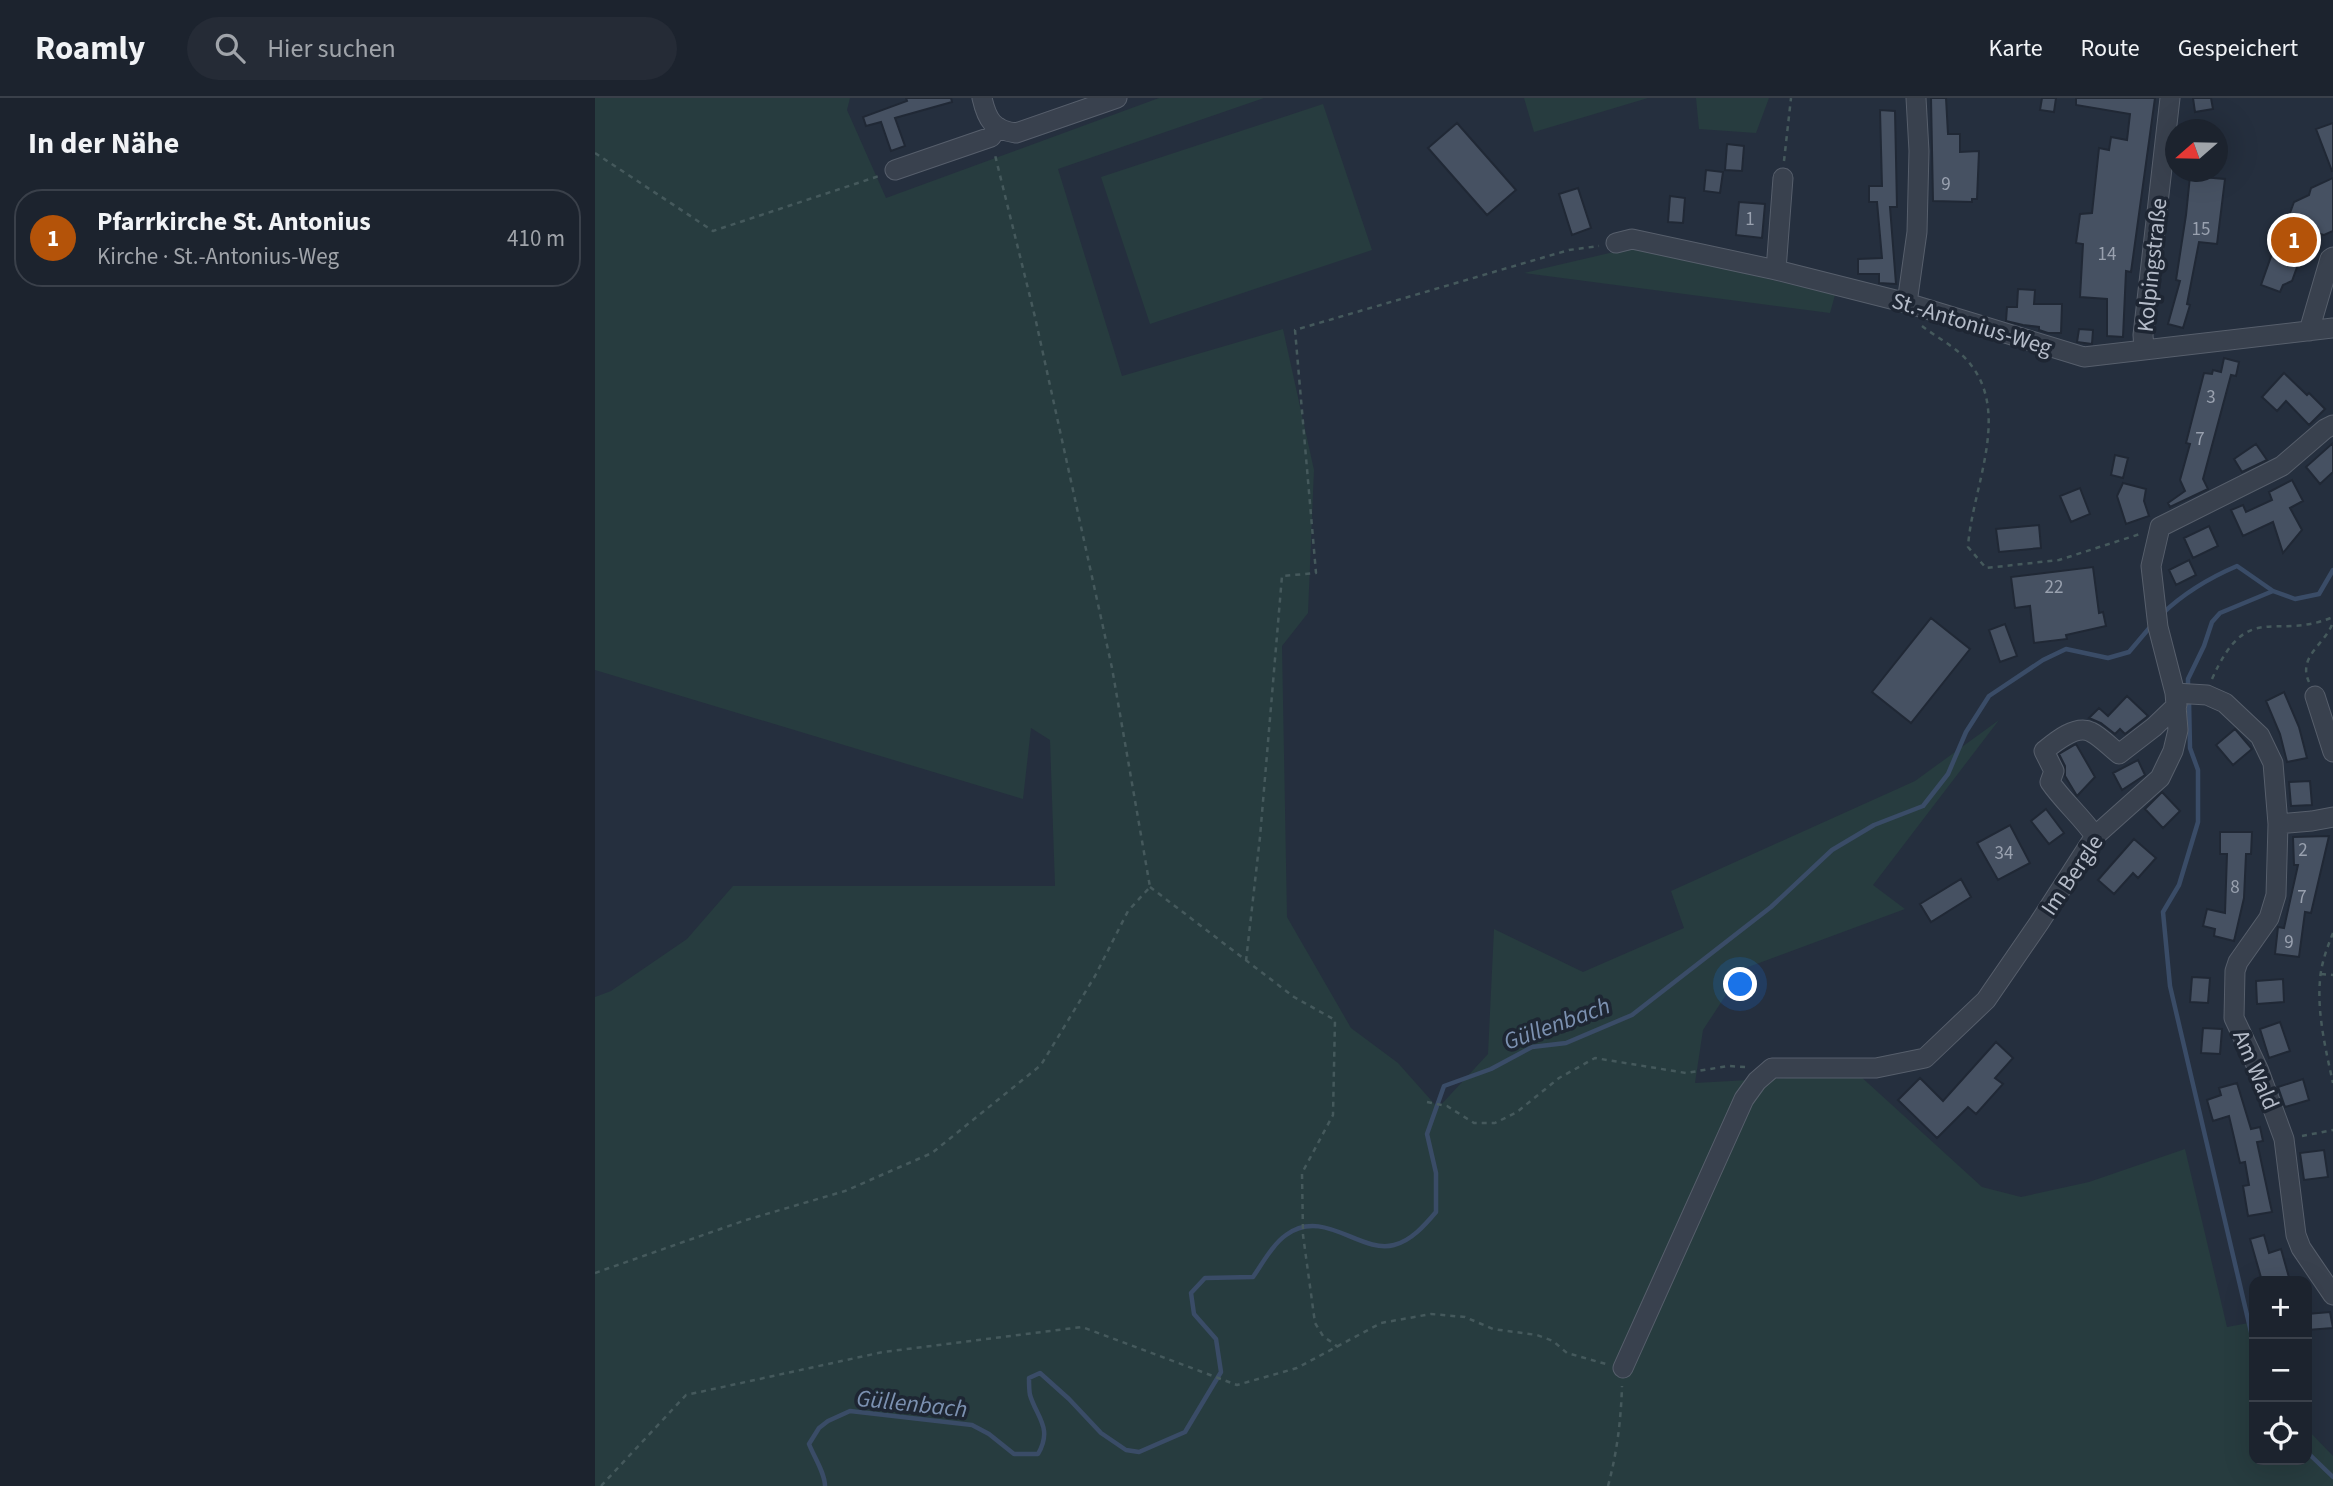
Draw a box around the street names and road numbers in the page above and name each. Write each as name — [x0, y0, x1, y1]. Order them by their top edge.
street label: Kolpingstraße — [2129, 196, 2175, 334]
street label: St.-Antonius-Weg — [1888, 284, 2057, 364]
street label: Im Bergle — [2033, 828, 2111, 922]
street label: Am Wald — [2224, 1025, 2288, 1115]

